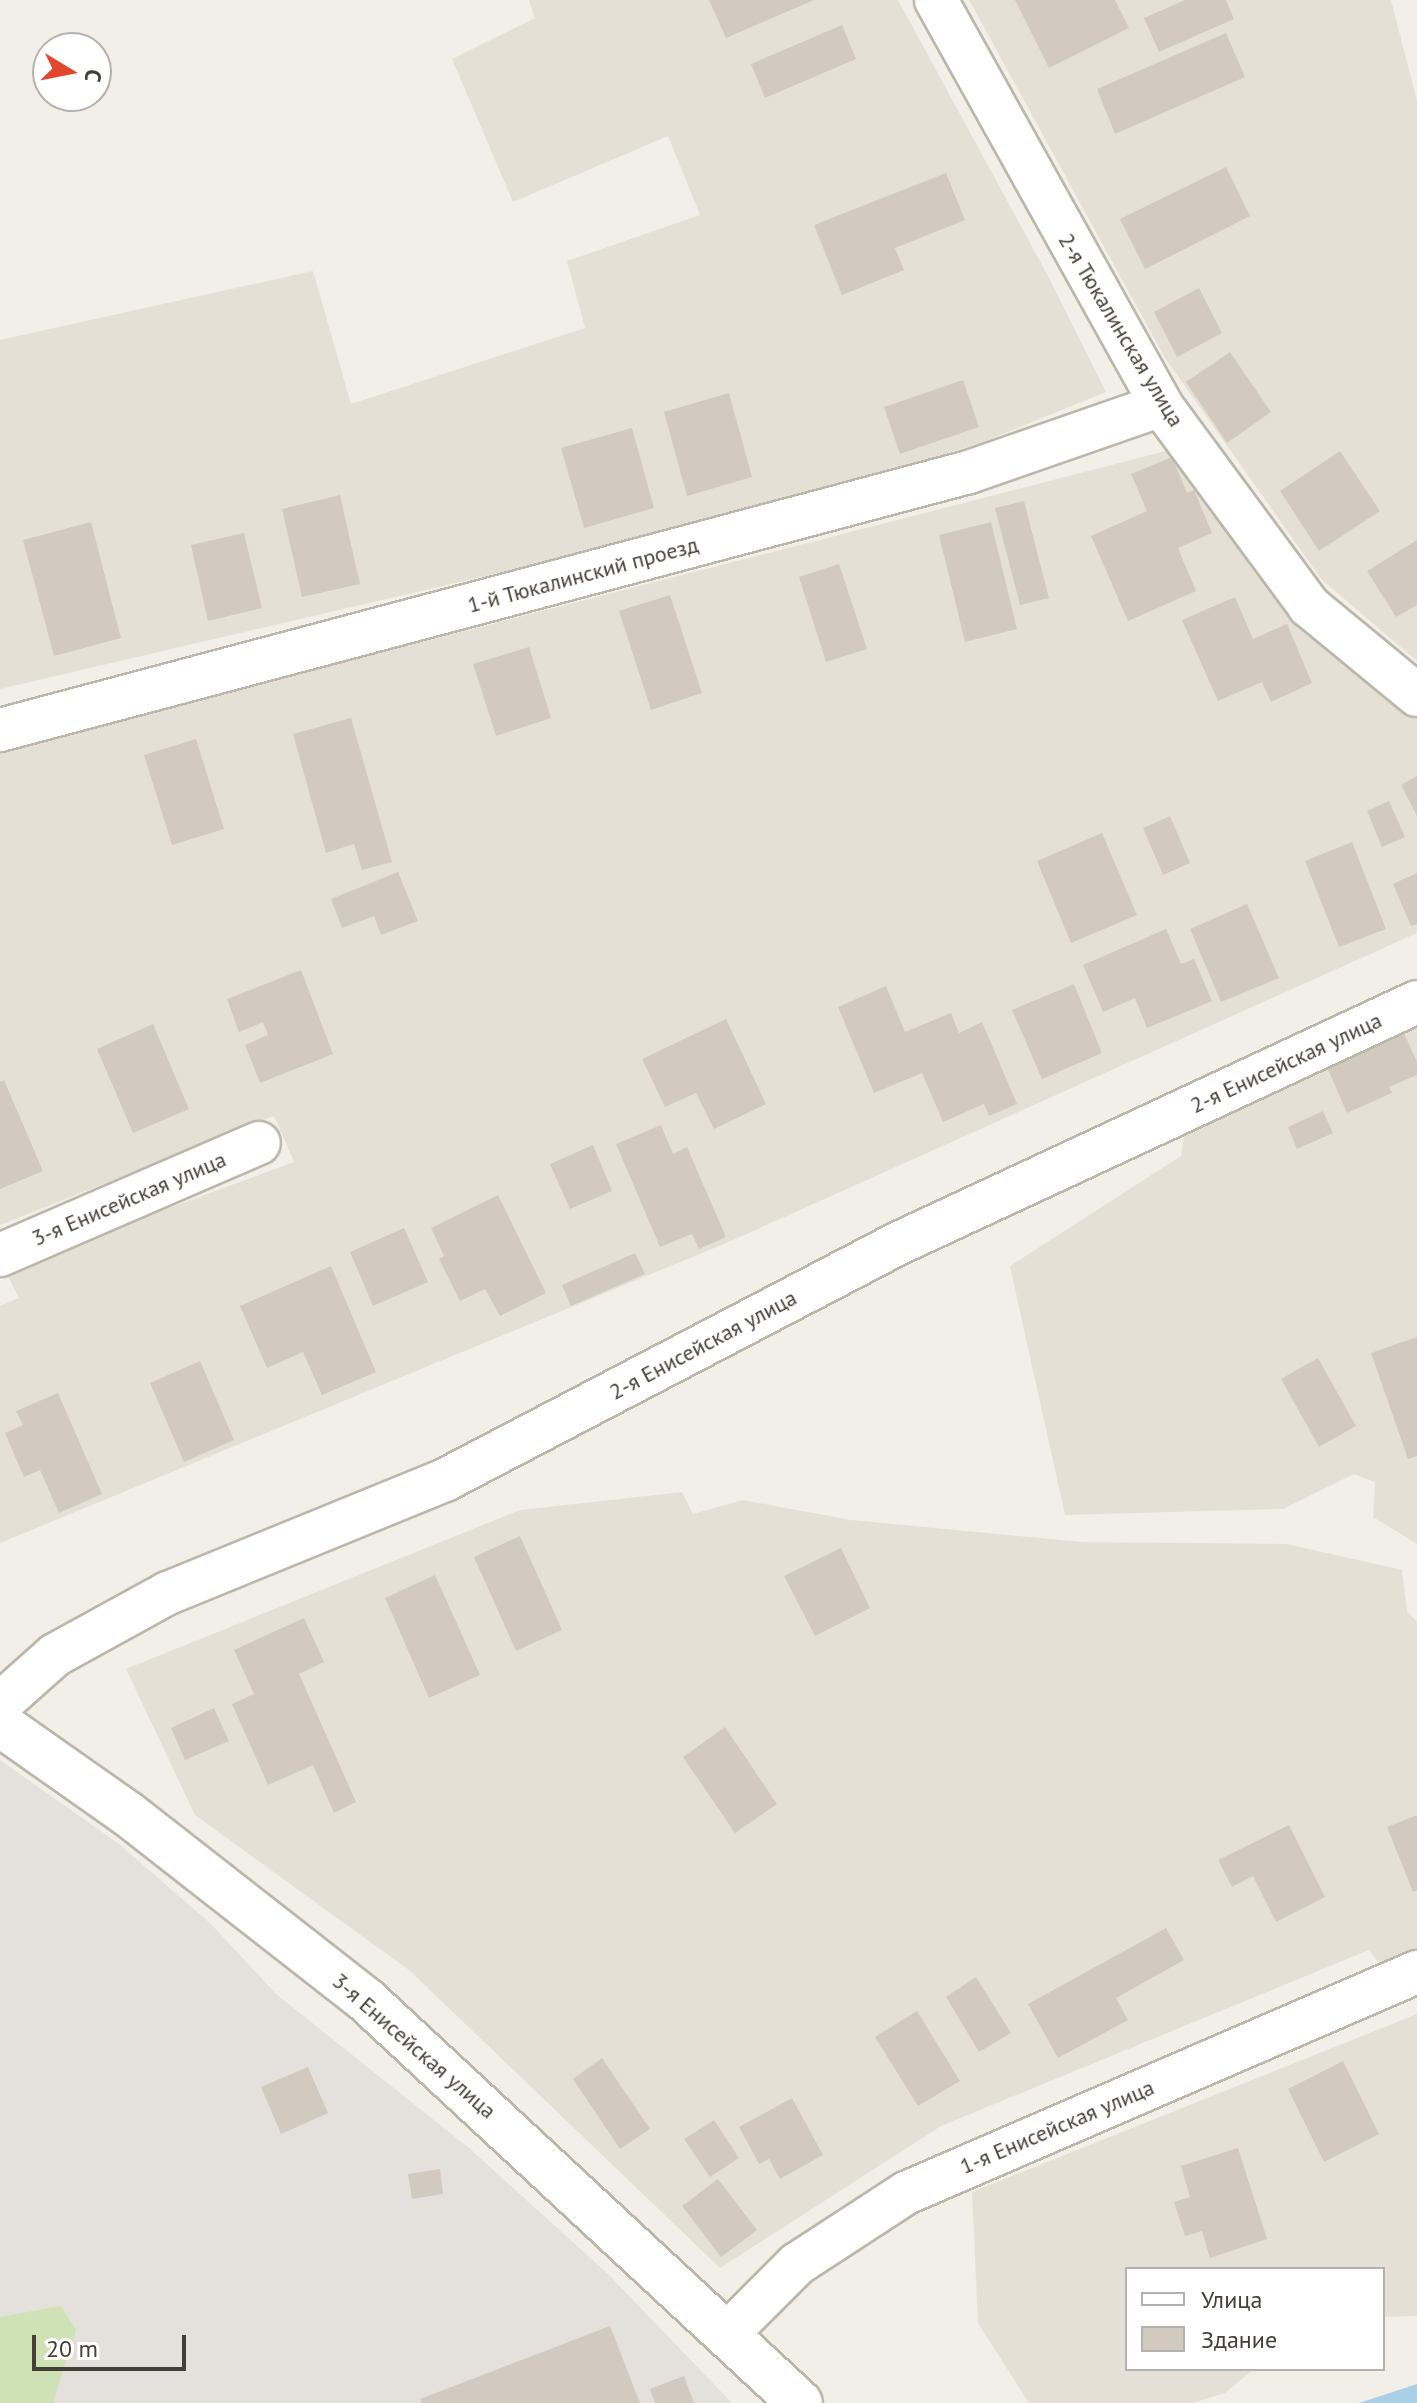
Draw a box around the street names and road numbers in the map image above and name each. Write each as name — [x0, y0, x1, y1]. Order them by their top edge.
street label: 2-я Тюкалинская улица — [1053, 228, 1189, 432]
street label: 1-й Тюкалинский проезд — [464, 531, 702, 619]
street label: 2-я Енисейская улица — [1186, 1007, 1386, 1119]
street label: 3-я Енисейская улица — [28, 1146, 230, 1252]
street label: 2-я Енисейская улица — [605, 1284, 801, 1406]
street label: 3-я Енисейская улица — [327, 1968, 501, 2124]
street label: 1-я Енисейская улица — [956, 2074, 1158, 2180]

